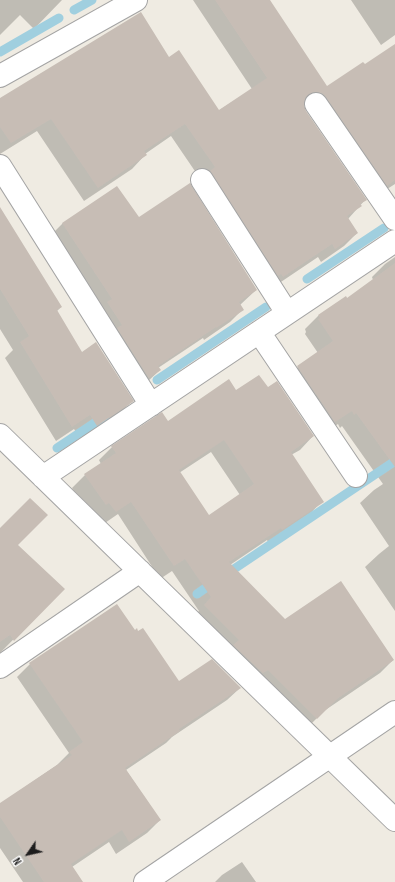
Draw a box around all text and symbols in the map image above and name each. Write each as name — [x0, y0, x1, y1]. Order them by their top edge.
north arrow — [8, 834, 48, 874]
text: N — [11, 855, 25, 867]

